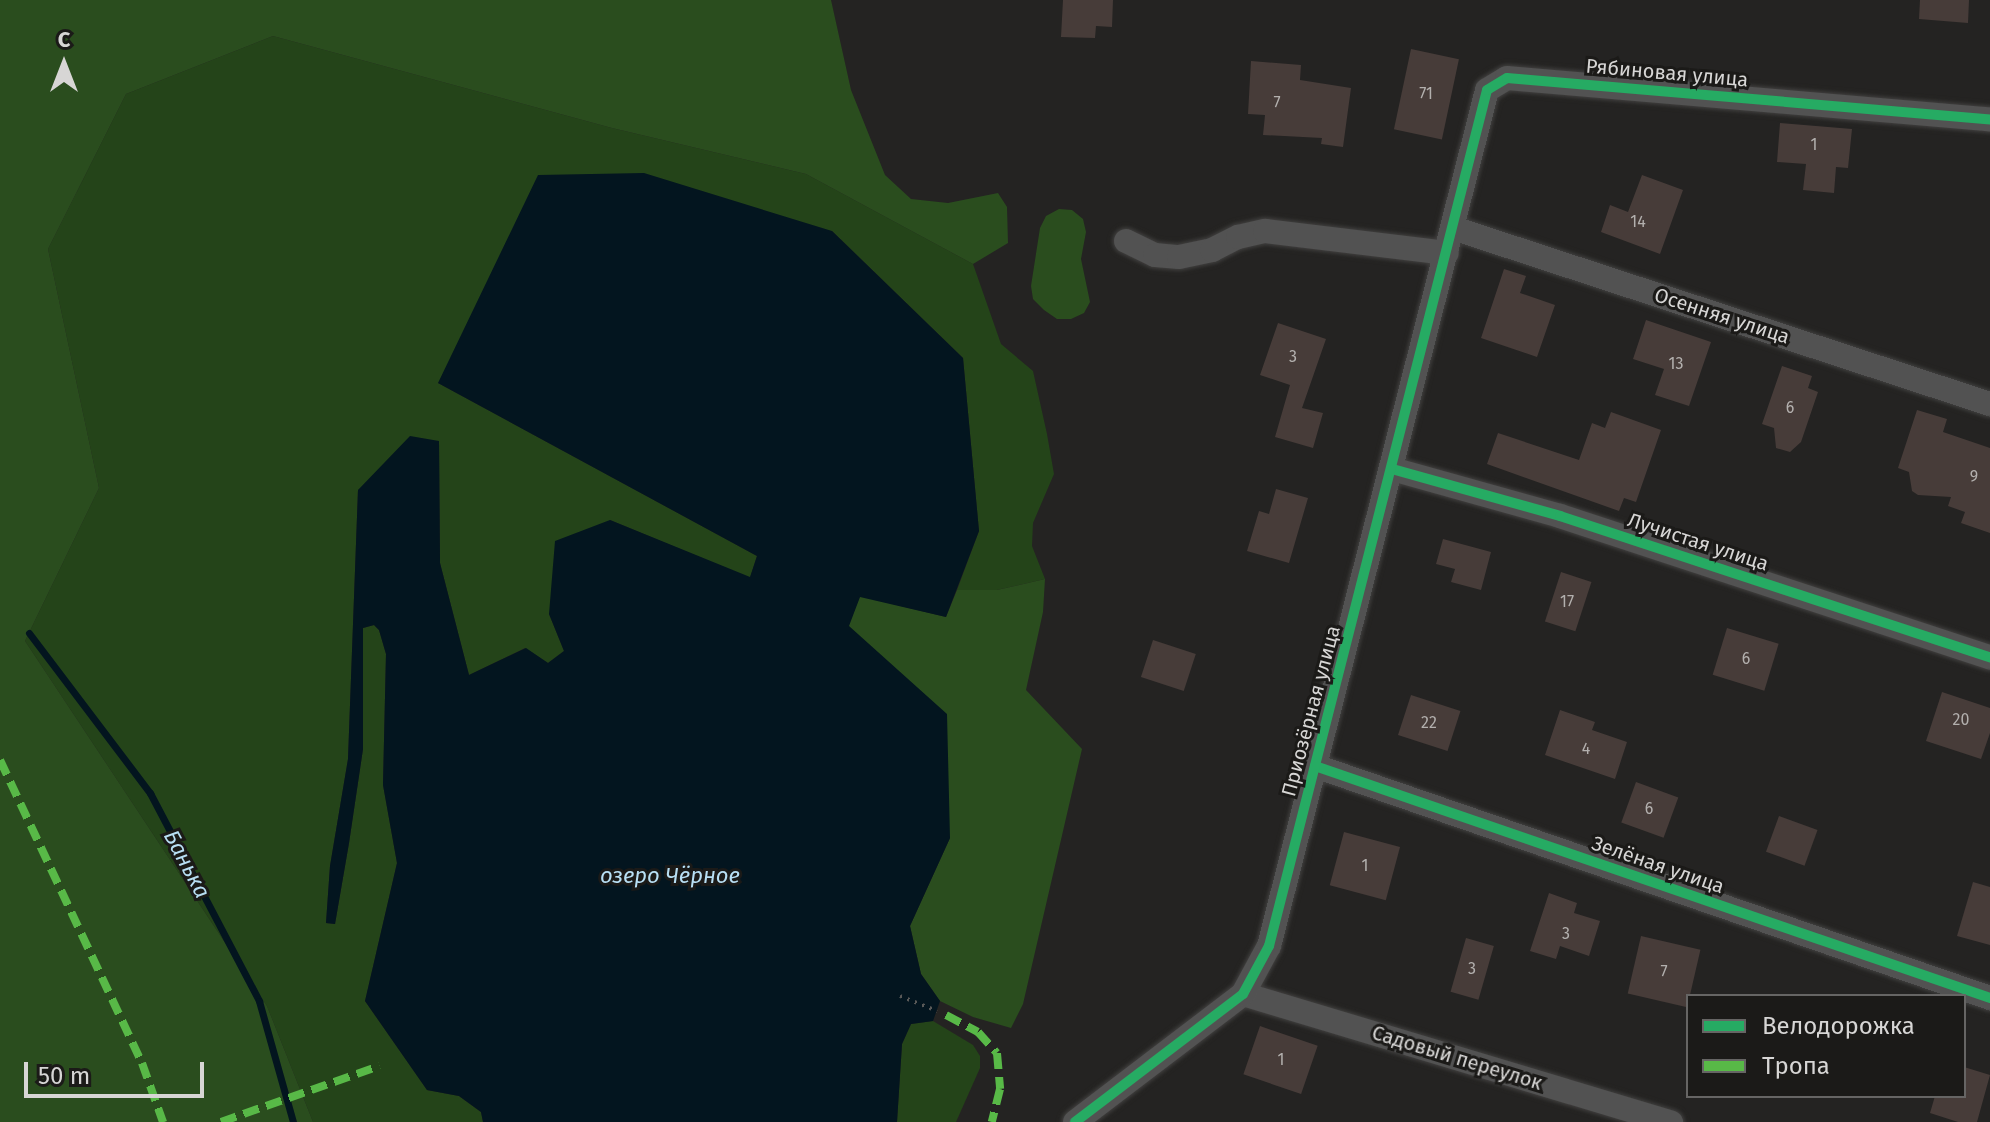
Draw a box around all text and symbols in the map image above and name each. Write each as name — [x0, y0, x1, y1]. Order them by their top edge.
north arrow — [24, 24, 104, 104]
text: С — [58, 26, 70, 53]
street label: Рябиновая улица — [1585, 54, 1749, 92]
house number: 71 — [1419, 84, 1433, 104]
house number: 7 — [1273, 93, 1281, 113]
house number: 1 — [1811, 135, 1817, 155]
house number: 14 — [1630, 212, 1646, 232]
street label: Осенняя улица — [1651, 283, 1793, 349]
house number: 3 — [1289, 347, 1297, 367]
house number: 13 — [1669, 354, 1683, 374]
house number: 6 — [1786, 398, 1794, 418]
house number: 9 — [1970, 467, 1978, 487]
street label: Лучистая улица — [1625, 508, 1771, 576]
house number: 17 — [1560, 592, 1574, 612]
street label: Приозёрная улица — [1277, 623, 1345, 799]
house number: 6 — [1742, 649, 1750, 669]
house number: 20 — [1953, 710, 1969, 730]
house number: 22 — [1421, 713, 1437, 733]
house number: 4 — [1582, 739, 1590, 759]
house number: 6 — [1645, 799, 1653, 819]
water label: Банька — [158, 825, 216, 903]
street label: Зелёная улица — [1589, 831, 1727, 899]
house number: 1 — [1362, 856, 1368, 876]
water label: озеро Чёрное — [600, 863, 740, 889]
house number: 3 — [1562, 924, 1570, 944]
house number: 3 — [1468, 959, 1476, 979]
house number: 7 — [1660, 962, 1668, 982]
legend — [1686, 994, 1966, 1098]
text: Велодорожка — [1762, 1012, 1915, 1040]
street label: Садовый переулок — [1369, 1021, 1545, 1095]
scale bar — [28, 1046, 208, 1096]
house number: 1 — [1278, 1050, 1284, 1070]
text: Тропа — [1762, 1052, 1830, 1080]
text: 50 m — [38, 1062, 90, 1090]

